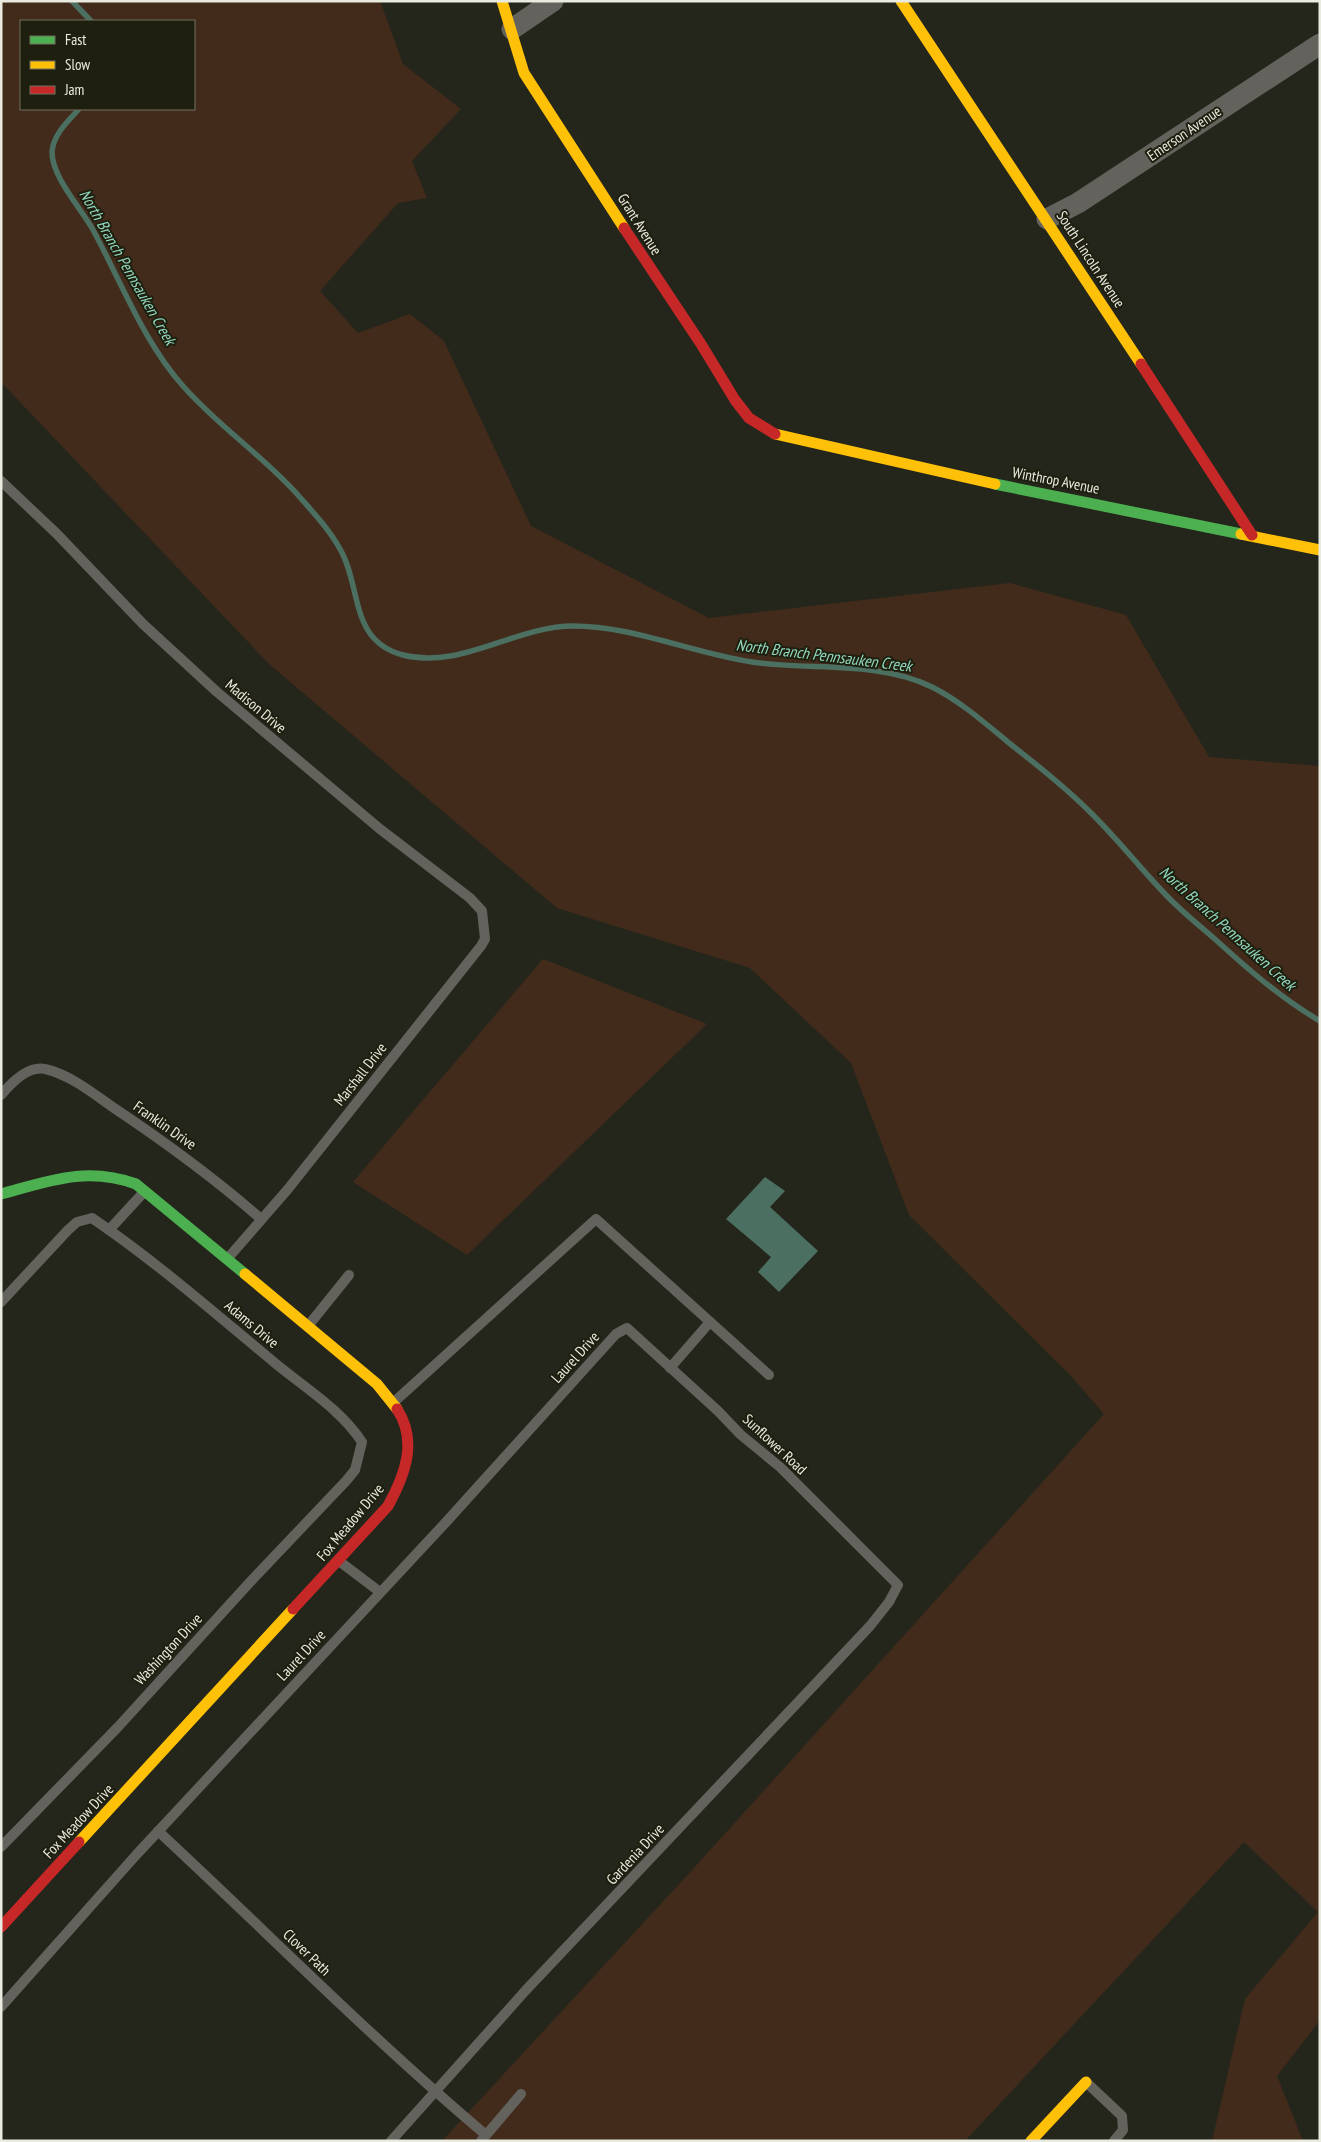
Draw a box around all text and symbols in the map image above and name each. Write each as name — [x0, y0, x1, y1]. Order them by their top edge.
legend — [20, 20, 195, 110]
text: Fast — [65, 30, 86, 49]
text: Slow — [65, 55, 90, 74]
text: Jam — [64, 80, 84, 99]
street label: Emerson Avenue — [1143, 101, 1225, 165]
water label: North Branch Pennsauken Creek — [75, 186, 182, 350]
street label: Grant Avenue — [614, 190, 666, 258]
street label: South Lincoln Avenue — [1053, 207, 1129, 311]
street label: Winthrop Avenue — [1011, 462, 1101, 498]
water label: North Branch Pennsauken Creek — [735, 634, 915, 676]
street label: Madison Drive — [222, 675, 290, 737]
water label: North Branch Pennsauken Creek — [1156, 861, 1302, 996]
street label: Marshall Drive — [329, 1039, 391, 1109]
street label: Franklin Drive — [130, 1096, 200, 1154]
street label: Adams Drive — [221, 1296, 283, 1352]
street label: Laurel Drive — [547, 1327, 603, 1387]
street label: Sunflower Road — [739, 1410, 811, 1478]
street label: Fox Meadow Drive — [312, 1480, 388, 1564]
street label: Washington Drive — [130, 1609, 206, 1689]
street label: Laurel Drive — [273, 1626, 329, 1684]
street label: Fox Meadow Drive — [39, 1780, 117, 1862]
street label: Gardenia Drive — [602, 1820, 668, 1888]
street label: Clover Path — [279, 1925, 335, 1979]

